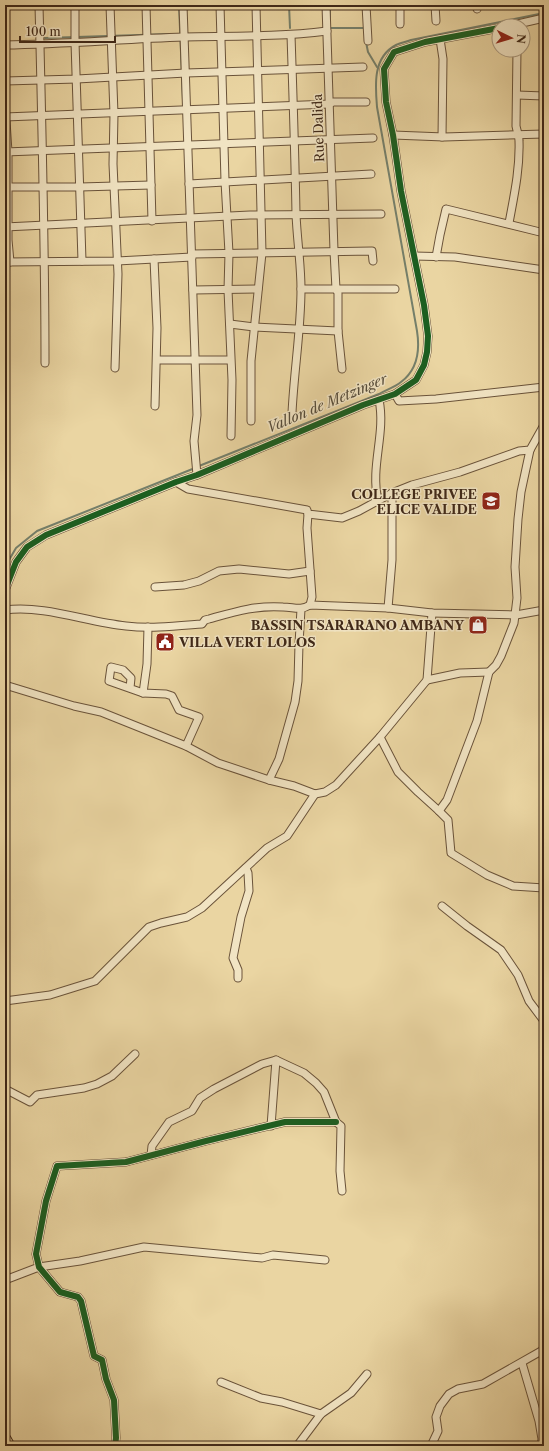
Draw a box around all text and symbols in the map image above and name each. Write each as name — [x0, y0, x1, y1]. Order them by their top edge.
scale bar — [20, 18, 115, 44]
north arrow — [491, 18, 531, 58]
text: 100 m — [26, 24, 61, 39]
text: N — [514, 33, 528, 45]
street label: Rue Dalida — [309, 93, 327, 162]
water label: Vallon de Metzinger — [264, 369, 391, 437]
place label: COLLEGE PRIVEE ELICE VALIDE — [351, 486, 477, 517]
school or university icon: COLLEGE PRIVEE ELICE VALIDE — [480, 490, 502, 512]
shop icon: BASSIN TSARARANO AMBANY — [467, 614, 489, 636]
place label: BASSIN TSARARANO AMBANY — [251, 617, 464, 633]
public building icon: VILLA VERT LOLOS — [154, 631, 176, 653]
place label: VILLA VERT LOLOS — [178, 634, 316, 650]

